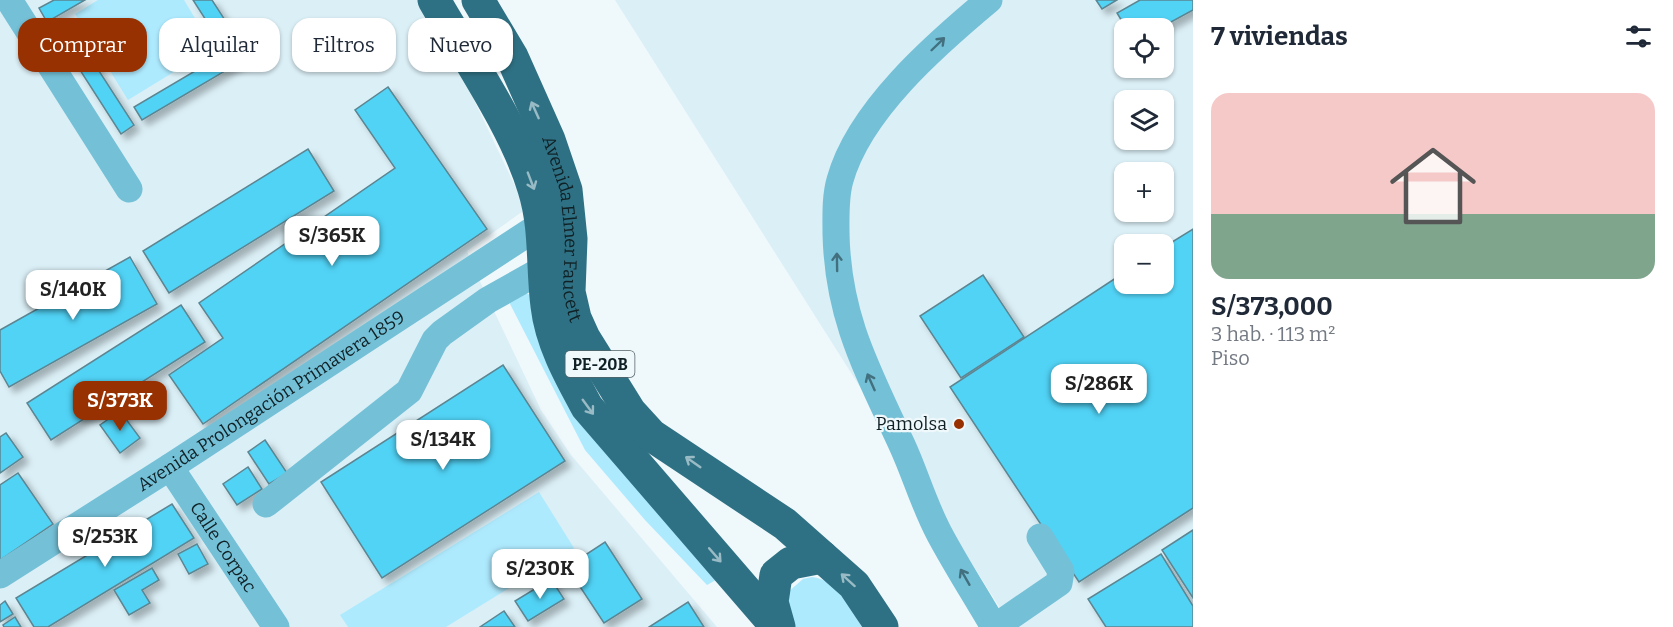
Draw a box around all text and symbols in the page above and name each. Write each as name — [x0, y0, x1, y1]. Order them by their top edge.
chip: Comprar — [18, 18, 147, 72]
chip: Alquilar — [159, 18, 280, 72]
chip: Filtros — [292, 18, 396, 72]
chip: Nuevo — [408, 18, 513, 72]
map controls — [1114, 18, 1174, 294]
button: locate — [1114, 18, 1174, 78]
icon: filters — [1622, 20, 1655, 53]
text: 7 viviendas — [1211, 21, 1348, 52]
one-way arrow — [930, 36, 945, 51]
button: layers — [1114, 90, 1174, 150]
one-way arrow — [529, 101, 540, 119]
icon: home — [1379, 132, 1487, 240]
street label: Avenida Elmer Faucett — [537, 133, 587, 326]
button: + — [1114, 162, 1174, 222]
one-way arrow — [526, 171, 537, 189]
pin: S/365K — [283, 216, 381, 267]
text: S/365K — [298, 223, 366, 247]
button: − — [1114, 234, 1174, 294]
one-way arrow — [831, 252, 843, 272]
pin: S/140K — [24, 270, 122, 321]
text: S/140K — [40, 277, 106, 301]
text: S/373,000 — [1211, 291, 1333, 322]
street label: Avenida Prolongación Primavera 1859 — [133, 306, 409, 496]
text: 3 hab. · 113 m² — [1211, 322, 1335, 346]
text: Piso — [1211, 346, 1250, 370]
road number: PE-20B — [566, 351, 634, 377]
pin: S/286K — [1050, 364, 1148, 415]
text: S/286K — [1065, 371, 1133, 395]
one-way arrow — [865, 373, 876, 391]
pin: S/373K — [71, 381, 169, 432]
text: S/373K — [87, 388, 153, 412]
one-way arrow — [582, 398, 594, 414]
place label: Pamolsa — [876, 413, 947, 435]
marker: Pamolsa — [952, 417, 966, 431]
pin: S/134K — [394, 420, 492, 471]
text: S/134K — [410, 427, 476, 451]
one-way arrow — [685, 456, 702, 468]
street label: Calle Corpac — [185, 498, 261, 596]
pin: S/253K — [56, 517, 154, 568]
text: S/253K — [72, 524, 138, 548]
one-way arrow — [708, 547, 722, 562]
pin: S/230K — [491, 549, 589, 600]
text: S/230K — [506, 556, 574, 580]
one-way arrow — [958, 568, 970, 585]
one-way arrow — [840, 573, 855, 587]

